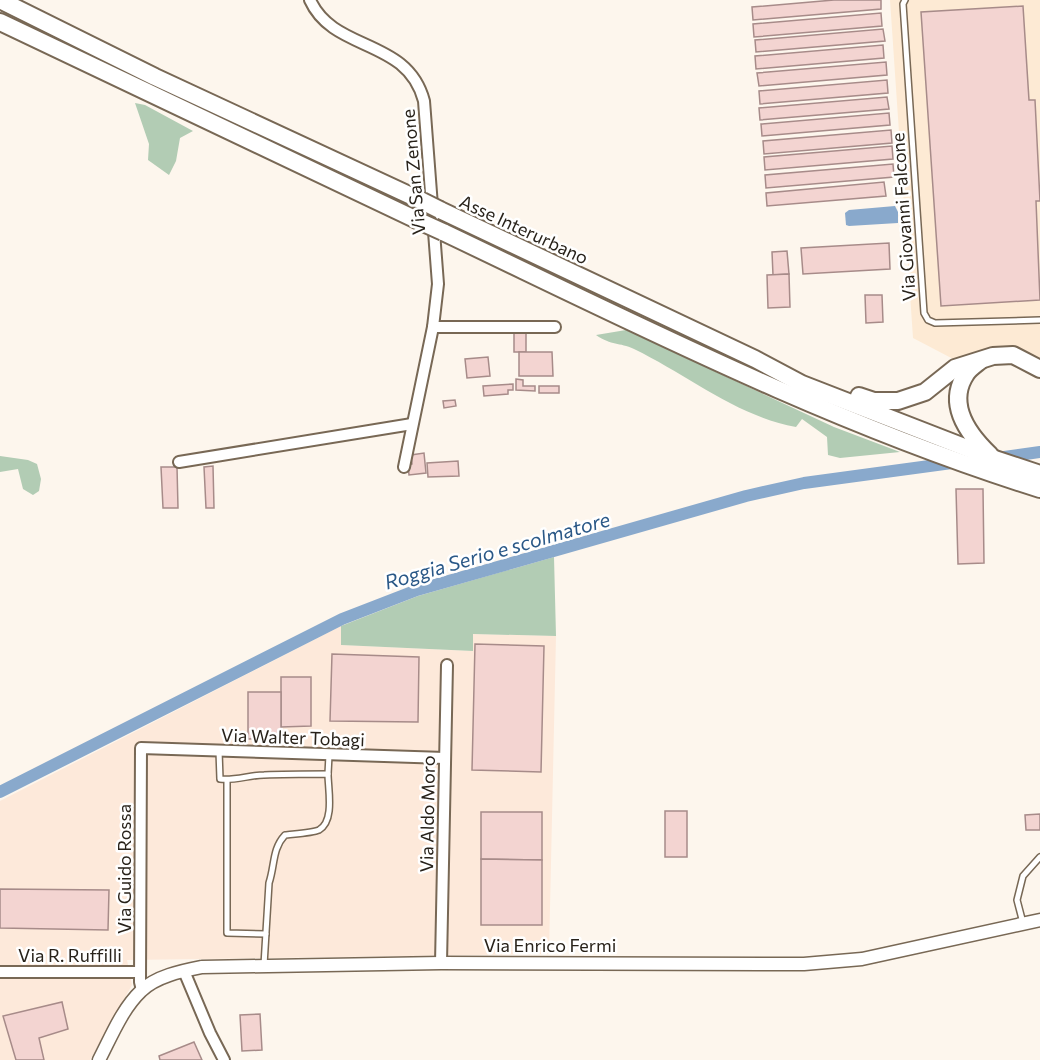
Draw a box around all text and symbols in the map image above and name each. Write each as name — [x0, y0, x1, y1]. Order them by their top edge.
street label: Via San Zenone — [397, 108, 429, 236]
street label: Via Giovanni Falcone — [886, 132, 920, 302]
street label: Asse Interurbano — [456, 190, 592, 268]
water label: Roggia Serio e scolmatore — [381, 506, 613, 594]
street label: Via Walter Tobagi — [221, 723, 365, 751]
street label: Via Aldo Moro — [415, 755, 439, 873]
street label: Via Guido Rossa — [113, 804, 135, 934]
street label: Via Enrico Fermi — [484, 934, 616, 956]
street label: Via R. Ruffilli — [18, 944, 122, 966]

